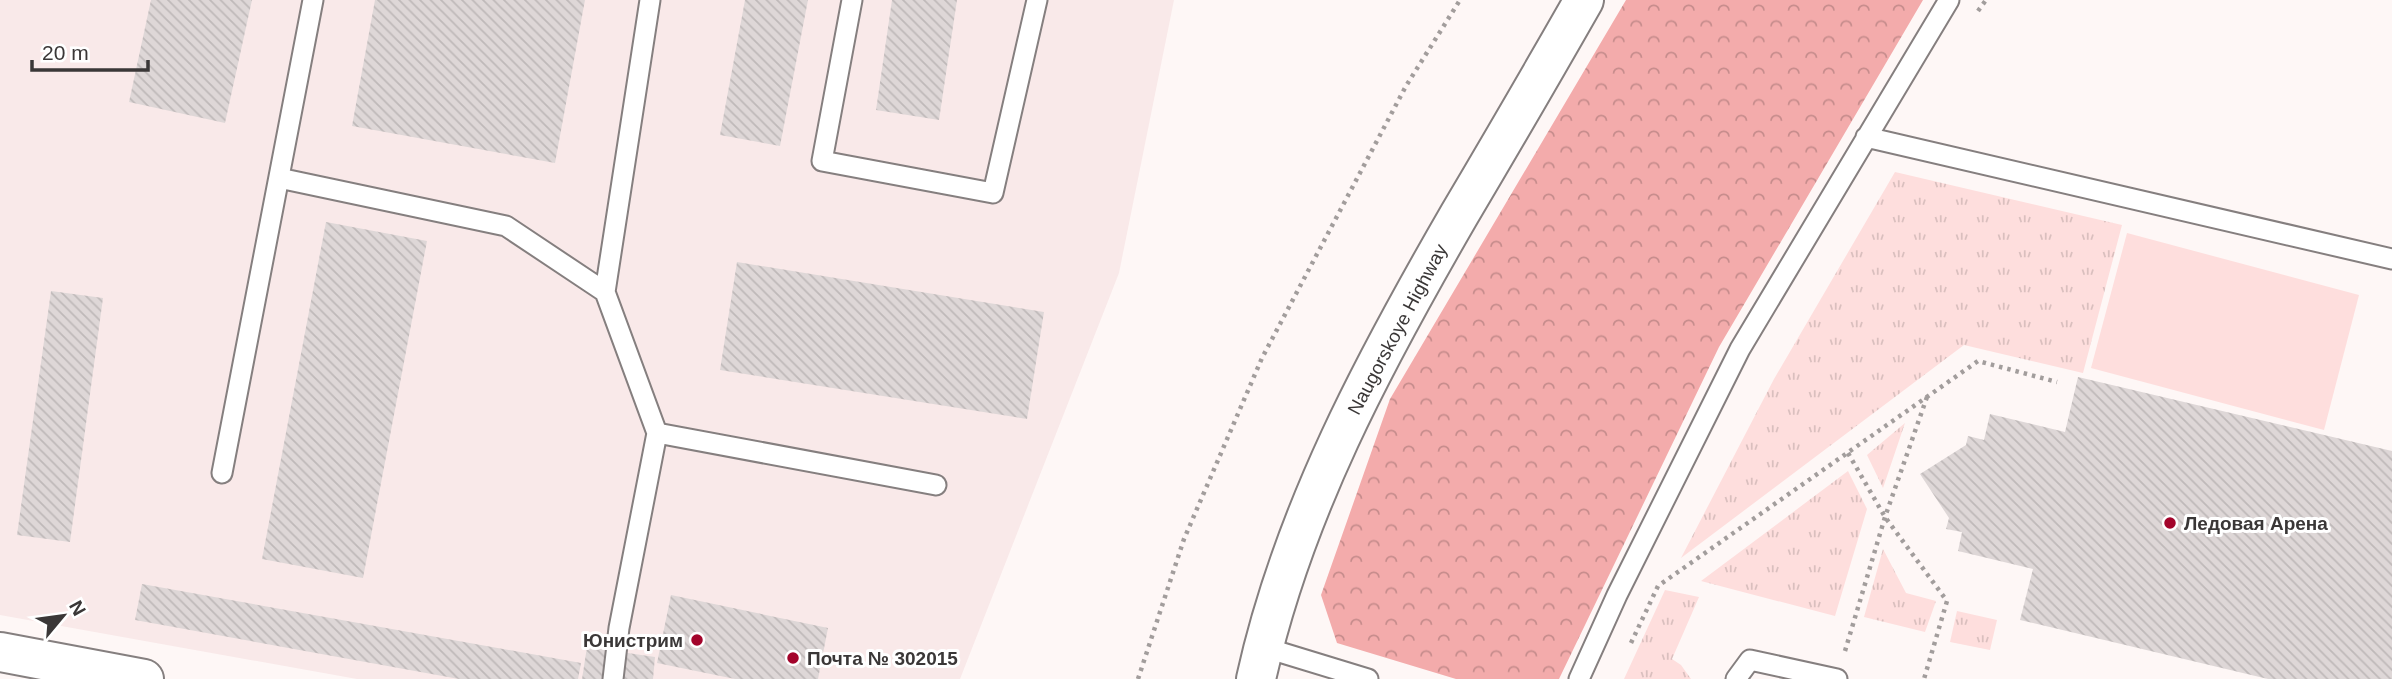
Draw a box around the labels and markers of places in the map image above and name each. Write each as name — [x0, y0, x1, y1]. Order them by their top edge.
place label: Ледовая Арена — [2184, 513, 2328, 534]
marker: Ледовая Арена — [2162, 515, 2178, 531]
place label: Юнистрим — [583, 630, 683, 651]
marker: Юнистрим — [689, 632, 705, 648]
place label: Почта № 302015 — [807, 648, 958, 669]
marker: Почта № 302015 — [785, 650, 801, 666]

